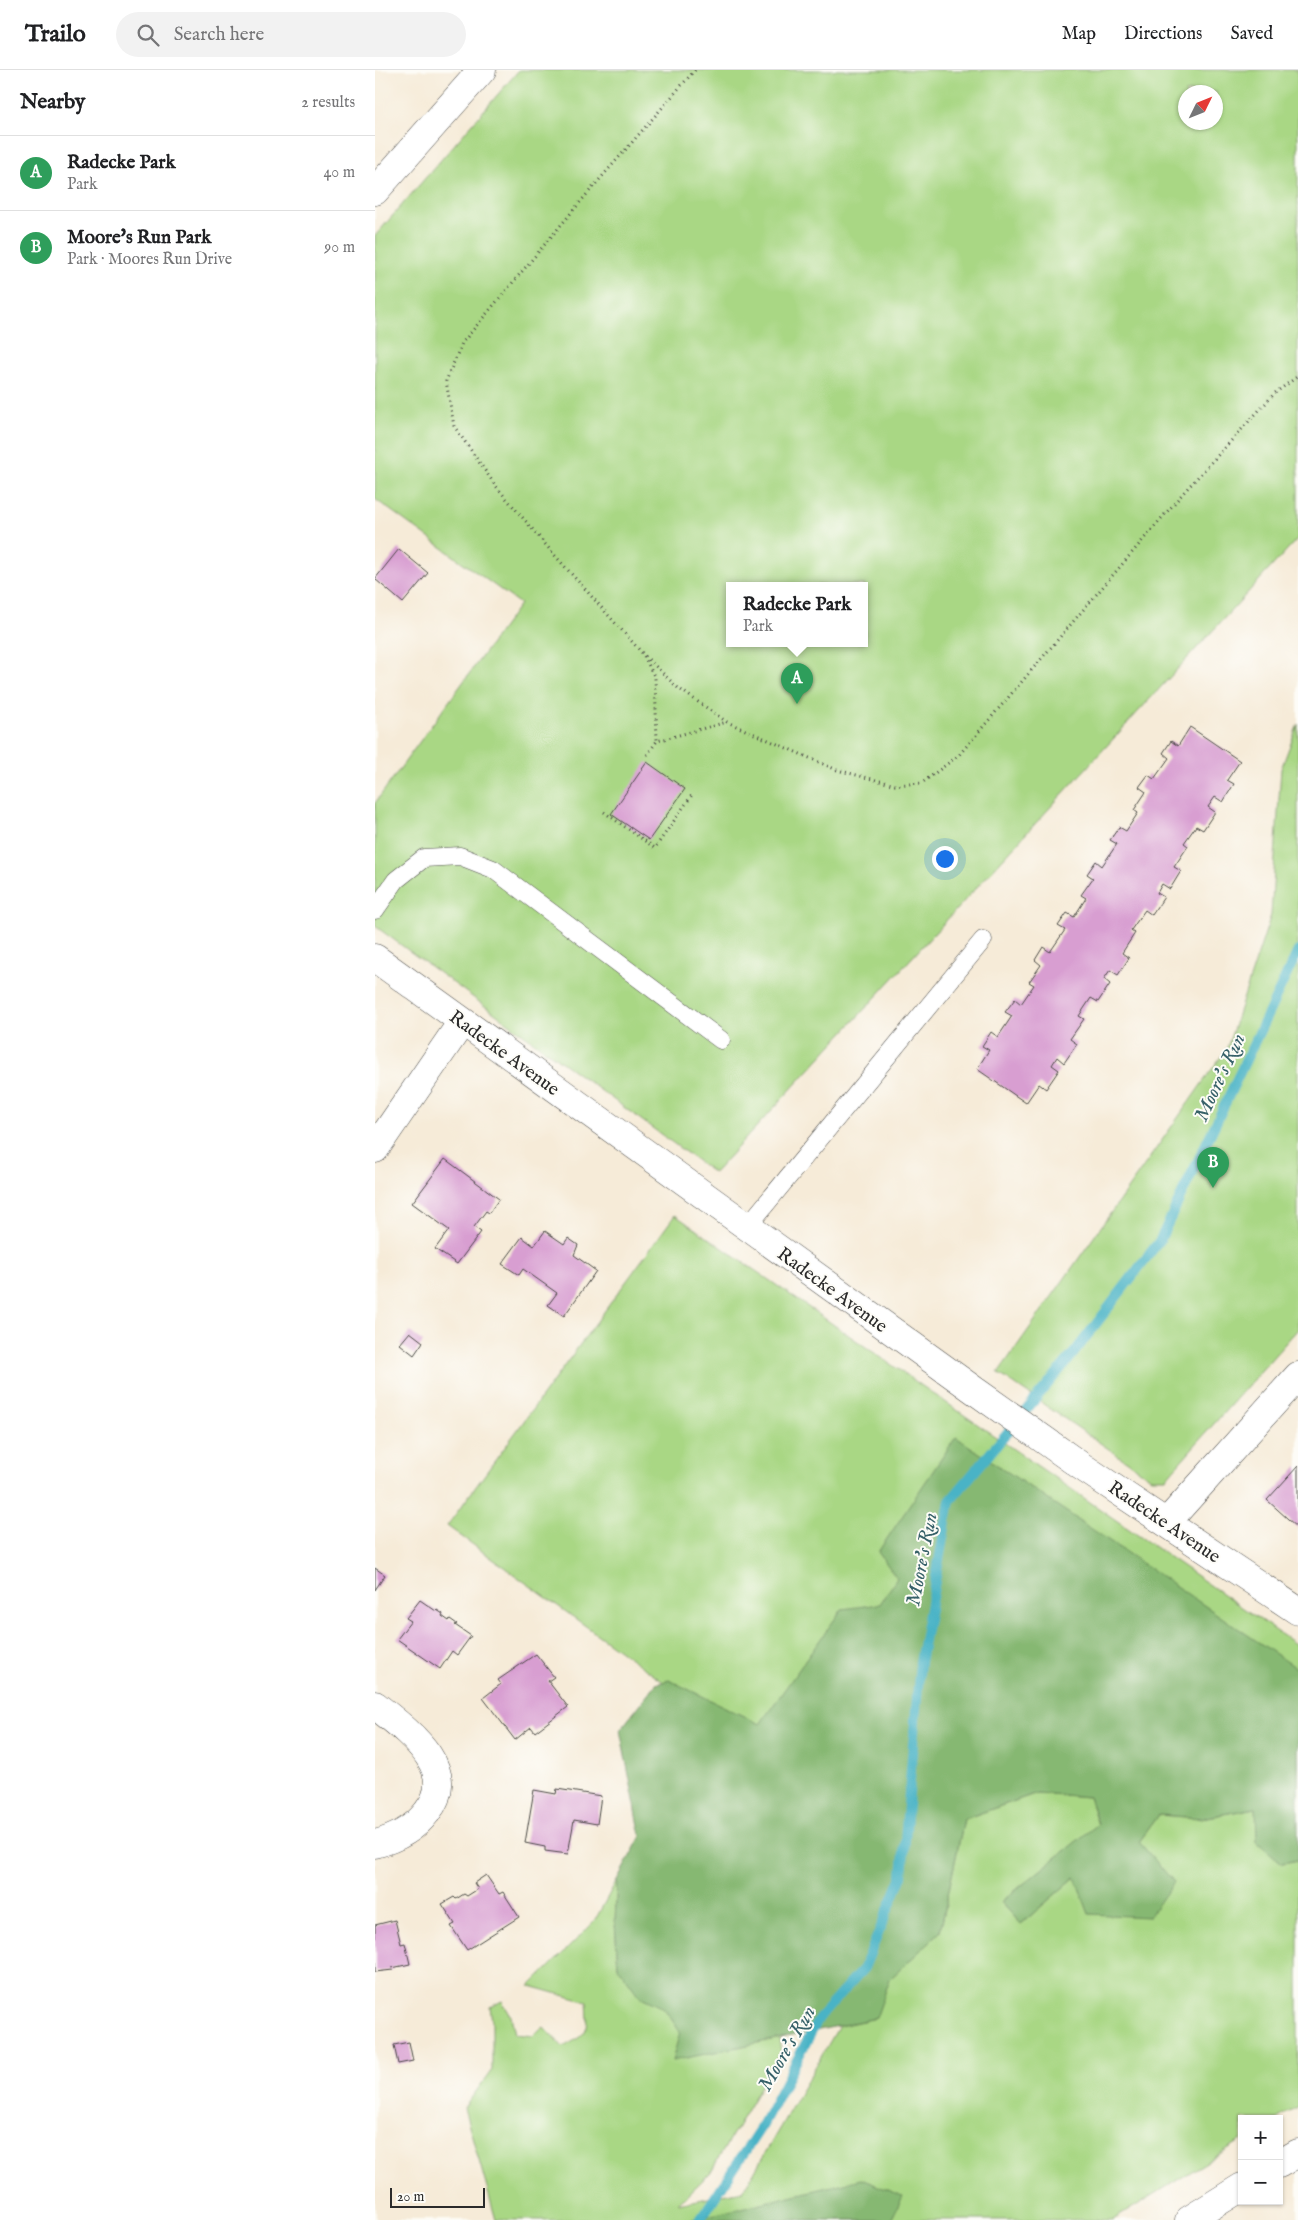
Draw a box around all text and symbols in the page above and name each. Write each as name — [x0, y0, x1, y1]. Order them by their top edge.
search box — [116, 12, 466, 57]
text: Trailo — [25, 19, 86, 50]
icon: search — [134, 21, 162, 49]
text: Search here — [174, 23, 264, 47]
text: Map — [1062, 23, 1096, 46]
text: Directions — [1124, 23, 1202, 46]
text: Saved — [1230, 23, 1273, 46]
north arrow — [1178, 85, 1223, 130]
text: Nearby — [20, 89, 85, 116]
text: 2 results — [301, 93, 355, 113]
text: Radecke Park — [67, 151, 176, 175]
text: A — [31, 163, 41, 183]
text: 40 m — [323, 163, 355, 183]
text: Park — [67, 175, 97, 195]
text: Moore's Run Park — [67, 226, 211, 250]
text: B — [31, 238, 41, 258]
text: 90 m — [324, 238, 355, 258]
text: Park · Moores Run Drive — [67, 250, 232, 270]
popup — [726, 582, 868, 647]
text: Radecke Park — [743, 593, 851, 617]
text: Park — [743, 617, 773, 637]
pin: A — [781, 663, 813, 704]
your location — [932, 846, 958, 872]
street label: Radecke Avenue — [444, 1006, 564, 1102]
water label: Moore's Run — [1189, 1030, 1252, 1126]
pin: B — [1197, 1147, 1229, 1188]
street label: Radecke Avenue — [772, 1243, 892, 1339]
street label: Radecke Avenue — [1103, 1476, 1225, 1569]
water label: Moore's Run — [901, 1511, 944, 1608]
water label: Moore's Run — [753, 2002, 822, 2096]
map controls — [1238, 2115, 1283, 2205]
button: + — [1238, 2115, 1283, 2160]
button: − — [1238, 2160, 1283, 2205]
scale bar — [390, 2185, 485, 2208]
text: 20 m — [397, 2188, 424, 2206]

